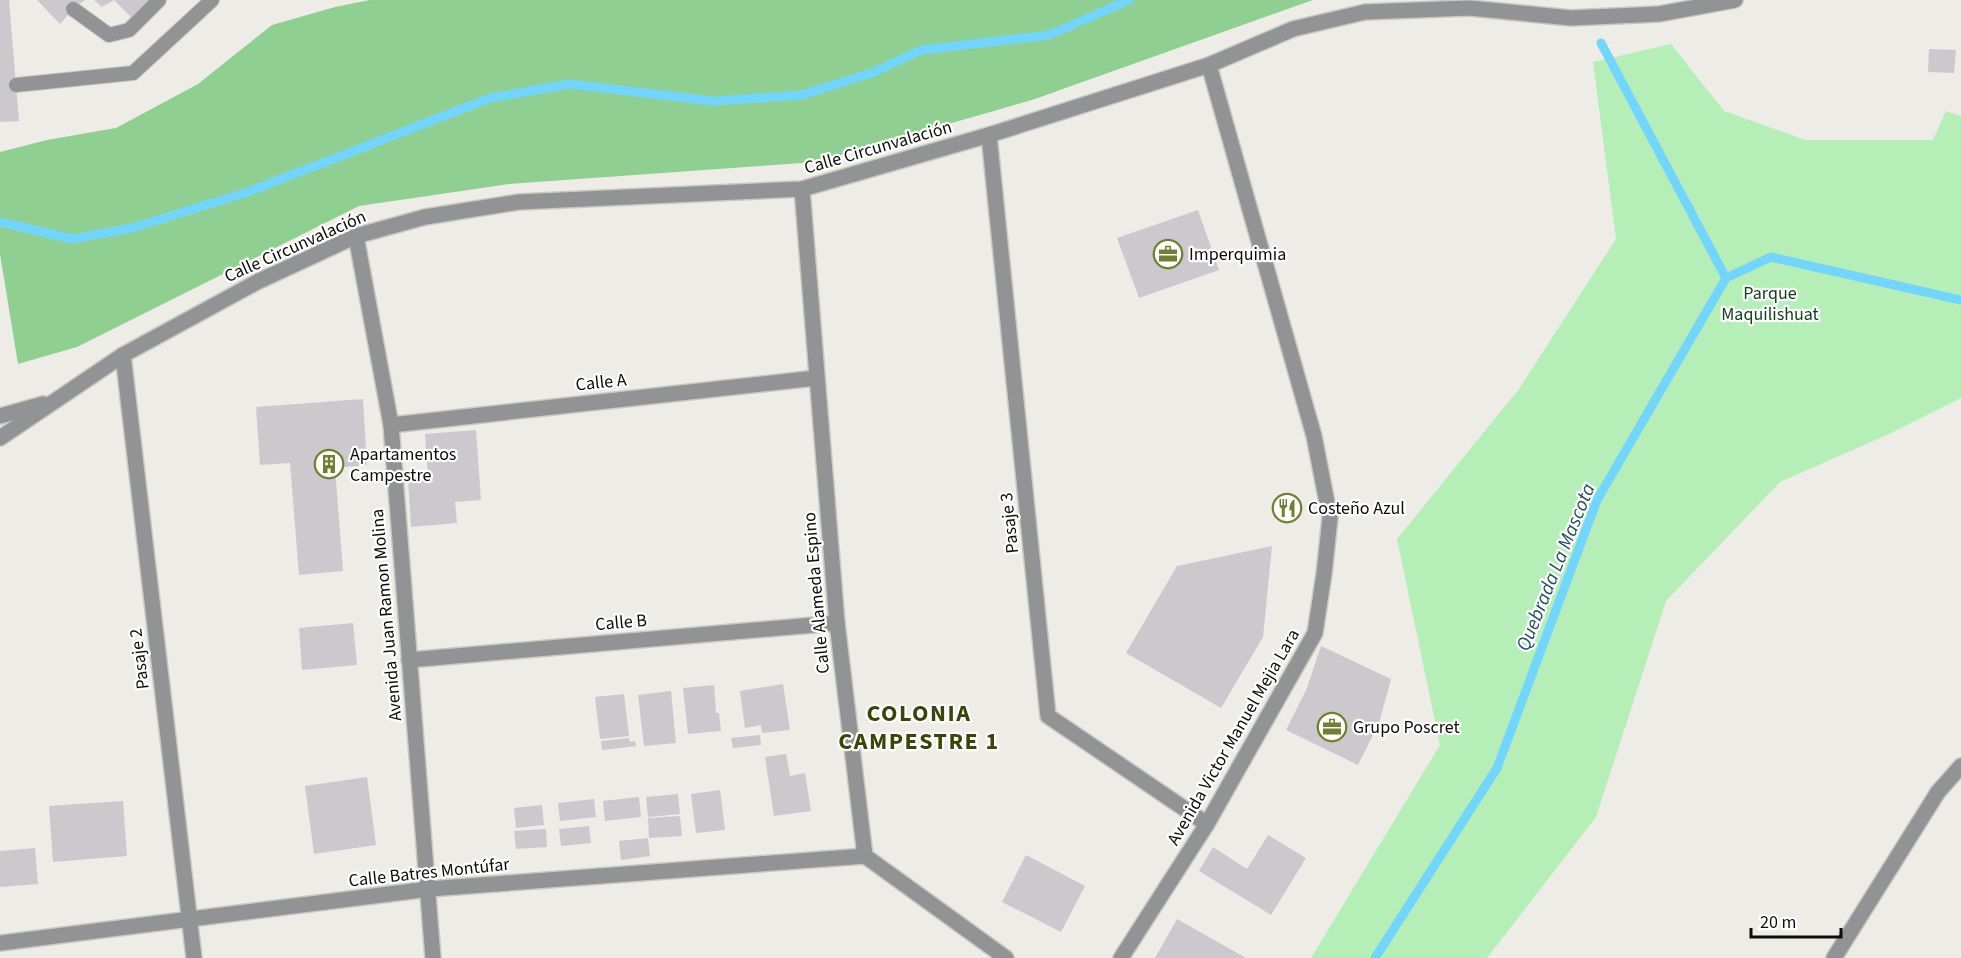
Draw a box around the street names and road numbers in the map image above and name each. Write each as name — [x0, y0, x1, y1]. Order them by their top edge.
street label: Calle Circunvalación — [801, 114, 955, 181]
street label: Calle Circunvalación — [220, 204, 370, 289]
street label: Calle A — [574, 367, 628, 398]
street label: Pasaje 3 — [994, 491, 1025, 555]
street label: Avenida Juan Ramon Molina — [365, 508, 408, 722]
street label: Calle Alameda Espino — [797, 511, 836, 675]
street label: Calle B — [594, 608, 648, 637]
street label: Avenida Victor Manuel Mejia Lara — [1161, 624, 1306, 850]
street label: Pasaje 2 — [123, 627, 156, 691]
street label: Calle Batres Montúfar — [347, 852, 511, 893]

